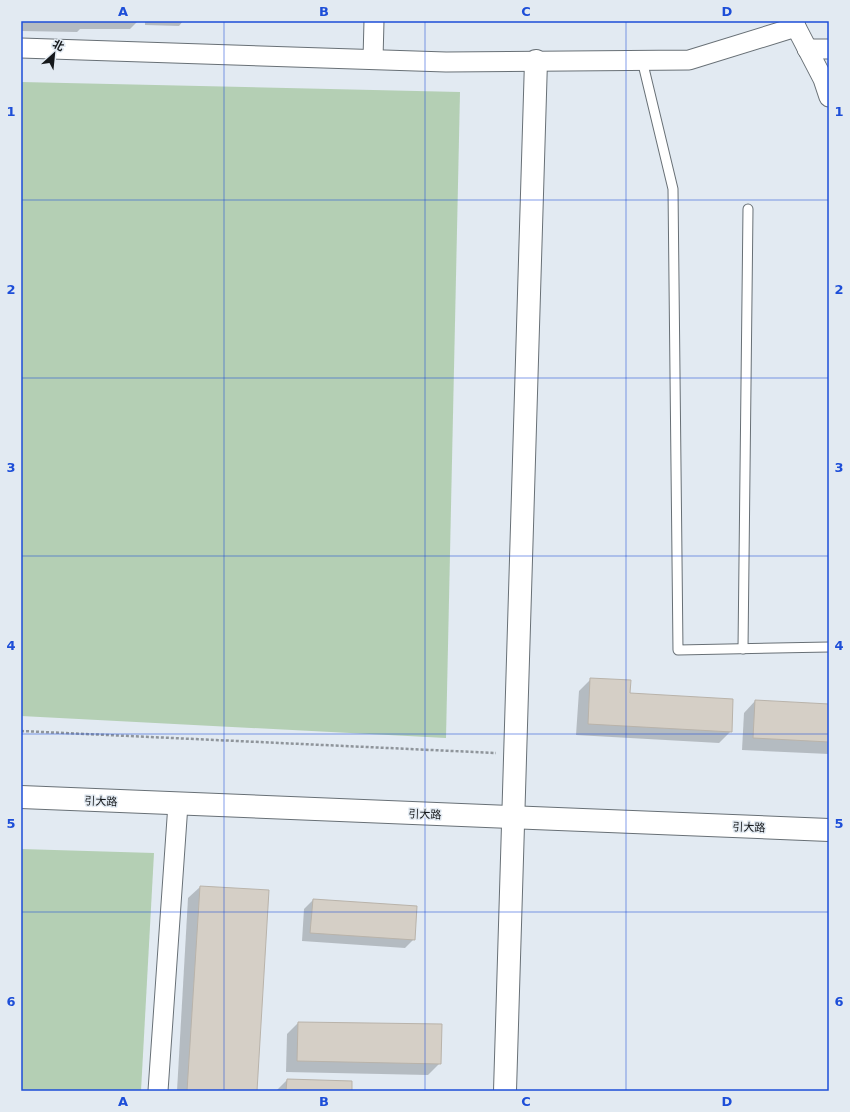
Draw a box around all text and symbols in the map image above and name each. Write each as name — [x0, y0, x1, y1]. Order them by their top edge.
text: A — [118, 4, 128, 19]
text: B — [319, 4, 329, 19]
text: C — [521, 4, 531, 19]
text: D — [722, 4, 733, 19]
north arrow — [34, 34, 74, 74]
text: 北 — [50, 37, 66, 54]
text: 1 — [6, 104, 16, 119]
text: 1 — [834, 104, 844, 119]
text: 2 — [6, 282, 16, 297]
text: 2 — [834, 282, 844, 297]
text: 3 — [6, 460, 16, 475]
text: 3 — [834, 460, 844, 475]
text: 4 — [6, 638, 16, 653]
text: 4 — [834, 638, 844, 653]
street label: 引大路 — [84, 794, 118, 809]
street label: 引大路 — [408, 807, 442, 822]
text: 5 — [6, 816, 16, 831]
text: 5 — [834, 816, 844, 831]
street label: 引大路 — [732, 820, 766, 835]
text: 6 — [6, 994, 16, 1009]
text: 6 — [834, 994, 844, 1009]
text: A — [118, 1094, 128, 1109]
text: B — [319, 1094, 329, 1109]
text: C — [521, 1094, 531, 1109]
text: D — [722, 1094, 733, 1109]

